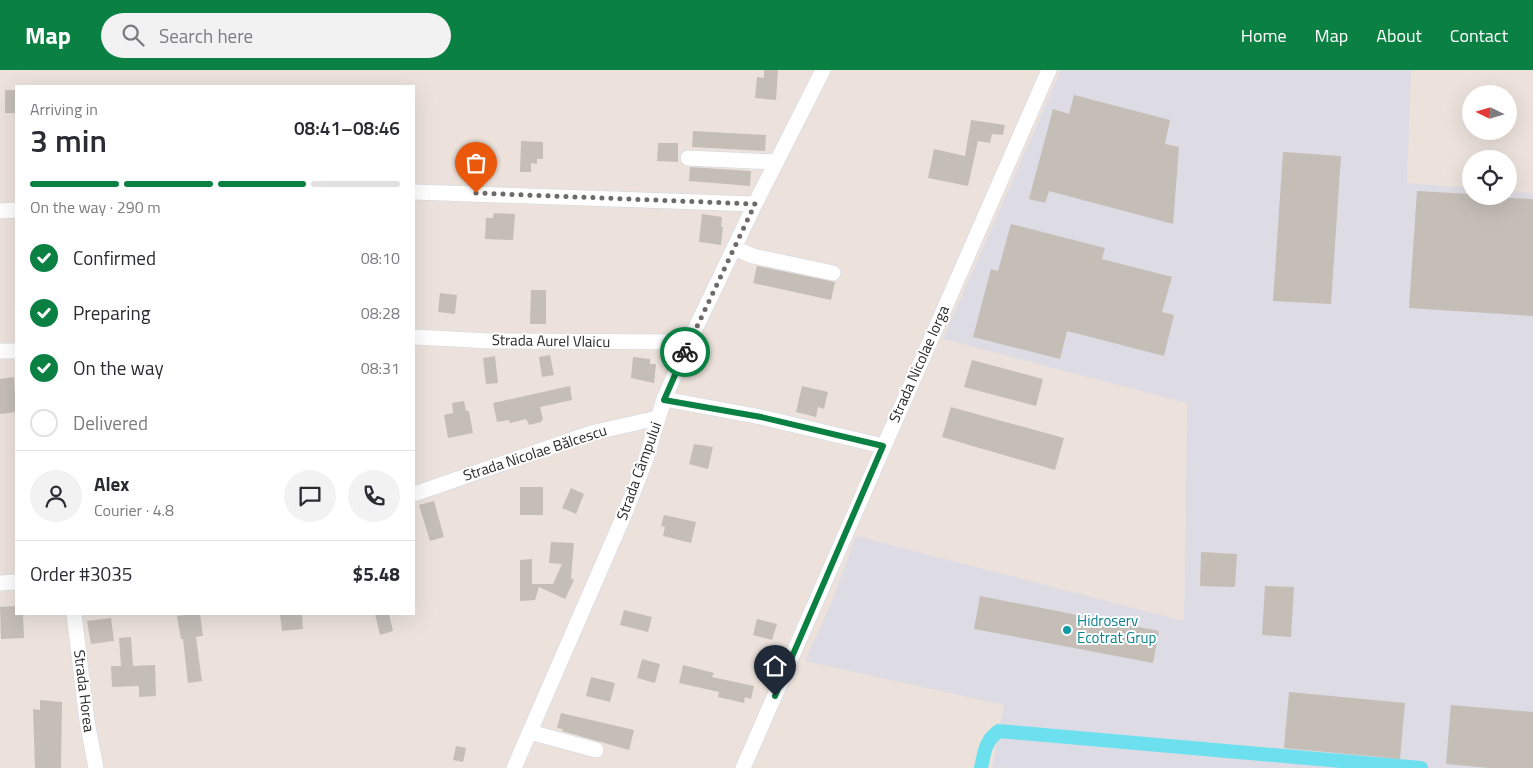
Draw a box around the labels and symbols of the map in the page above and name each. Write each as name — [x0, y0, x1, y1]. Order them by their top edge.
north arrow — [1462, 85, 1518, 140]
pin — [455, 142, 497, 193]
street label: Strada Nicolae Iorga — [882, 301, 955, 426]
courier — [660, 327, 710, 377]
street label: Strada Aurel Vlaicu — [492, 328, 610, 353]
street label: Strada Nicolae Bălcescu — [460, 418, 610, 487]
street label: Strada Câmpului — [610, 418, 667, 523]
place label: Hidroserv Ecotrat Grup — [1077, 609, 1156, 649]
marker: Hidroserv Ecotrat Grup — [1061, 624, 1073, 636]
pin — [754, 645, 796, 696]
street label: Strada Horea — [68, 648, 101, 734]

